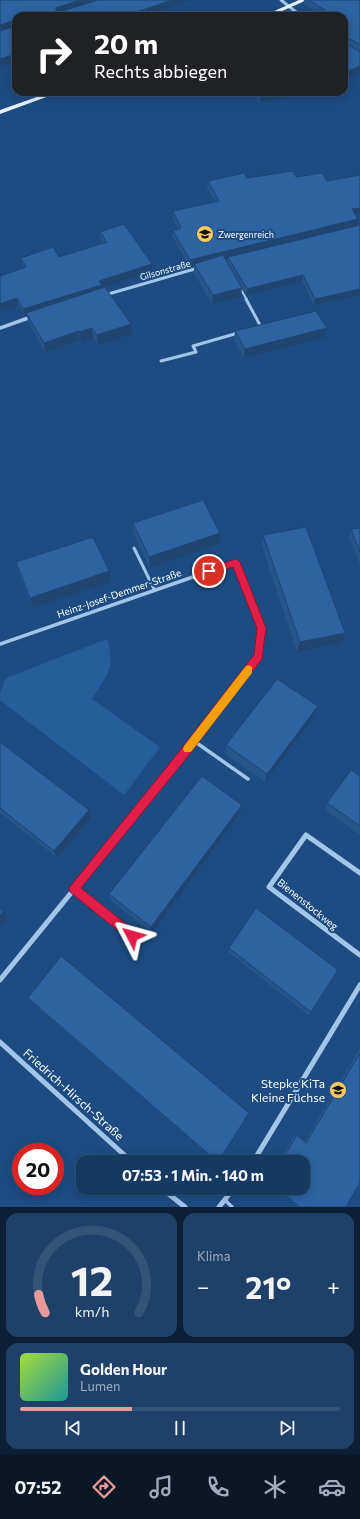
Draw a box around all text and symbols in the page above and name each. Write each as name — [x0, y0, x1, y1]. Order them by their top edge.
text: 20 m — [94, 26, 158, 60]
icon: right — [28, 28, 80, 80]
text: Rechts abbiegen — [94, 60, 227, 82]
school or university icon: Zwergenreich — [195, 224, 215, 244]
place label: Zwergenreich — [218, 229, 274, 240]
street label: Gilsonstraße — [138, 257, 192, 282]
pin — [192, 554, 226, 588]
icon: arrive — [198, 560, 220, 582]
street label: Heinz-Josef-Demmer-Straße — [55, 566, 183, 620]
street label: Bienenstockweg — [275, 876, 341, 932]
position arrow — [111, 915, 153, 957]
street label: Friedrich-Hirsch-Straße — [21, 1045, 127, 1143]
place label: Stepke KiTa Kleine Füchse — [251, 1076, 325, 1104]
school or university icon: Stepke KiTa Kleine Füchse — [328, 1080, 348, 1100]
speed limit sign: 20 — [12, 1143, 64, 1195]
text: 07:53 · 1 Min. · 140 m — [122, 1166, 264, 1184]
text: Klima — [197, 1248, 231, 1264]
text: 12 — [70, 1254, 113, 1305]
text: 21° — [245, 1268, 291, 1305]
text: − — [197, 1273, 210, 1300]
text: + — [327, 1273, 340, 1300]
text: km/h — [74, 1302, 109, 1320]
text: Golden Hour — [80, 1360, 167, 1378]
text: Lumen — [80, 1378, 120, 1394]
icon: previous — [62, 1417, 84, 1439]
icon: pause — [169, 1417, 191, 1439]
icon: next — [276, 1417, 298, 1439]
icon: directions — [90, 1473, 118, 1501]
icon: music — [147, 1473, 175, 1501]
icon: phone — [204, 1473, 232, 1501]
icon: climate — [261, 1473, 289, 1501]
icon: car — [318, 1473, 346, 1501]
text: 07:52 — [14, 1476, 62, 1498]

